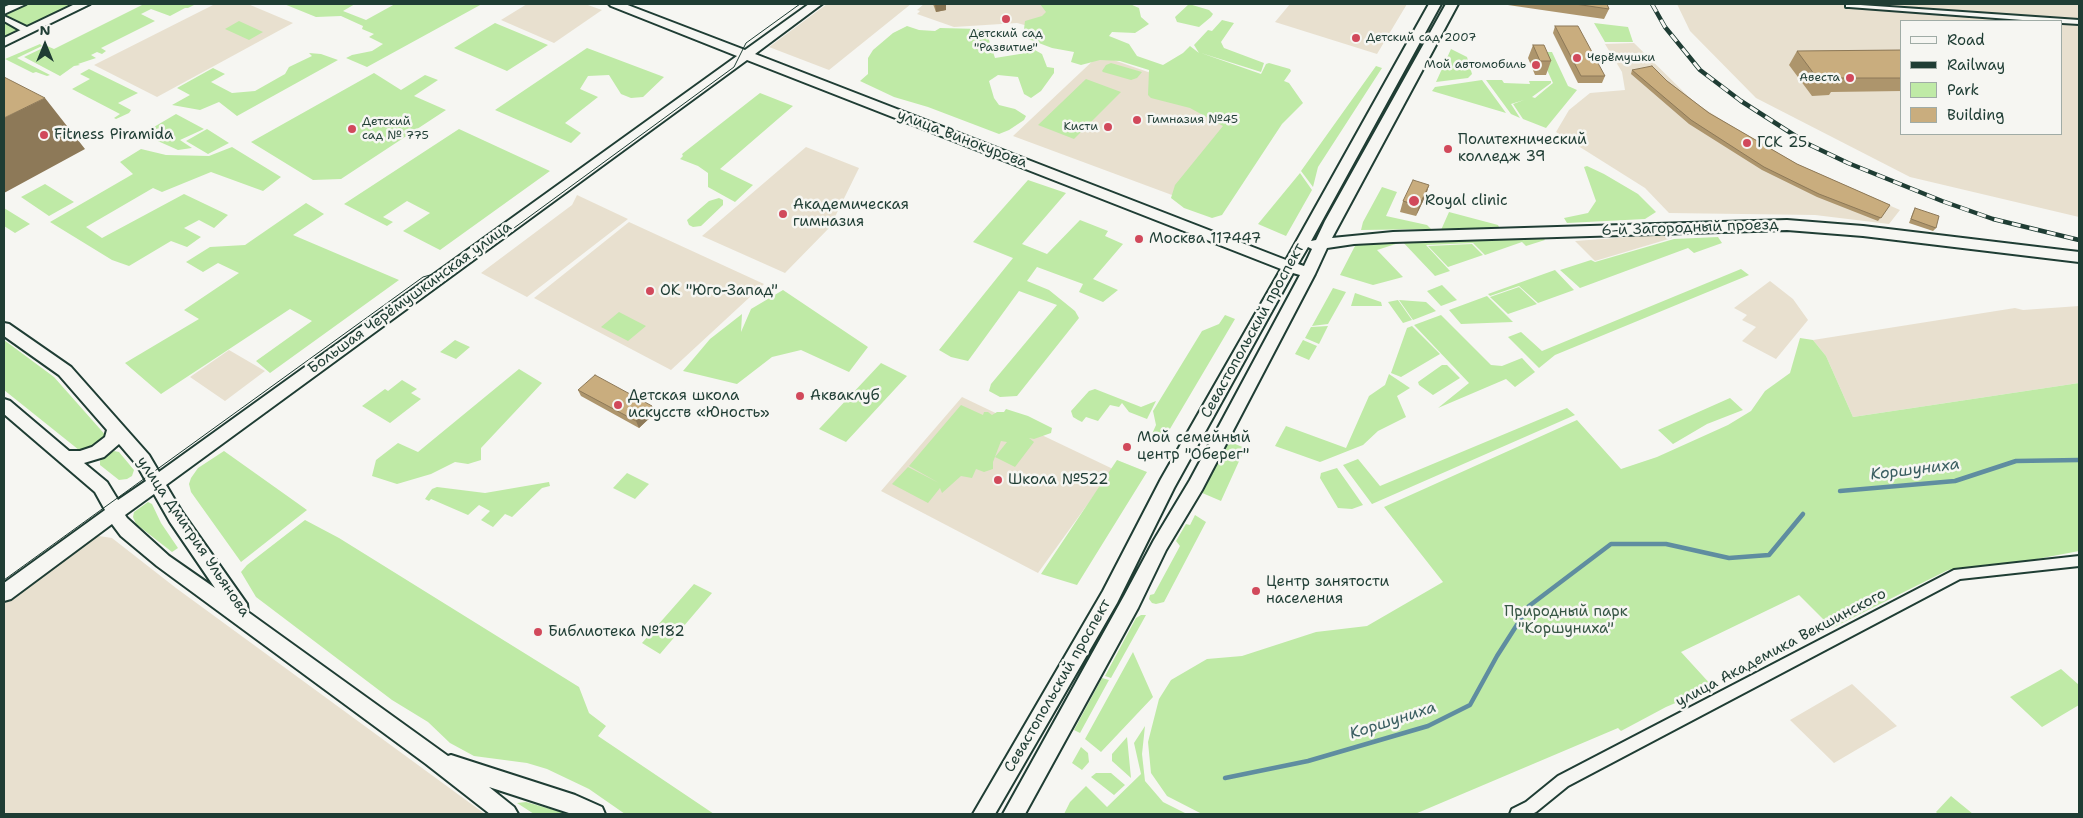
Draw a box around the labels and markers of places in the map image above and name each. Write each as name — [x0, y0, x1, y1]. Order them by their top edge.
marker: Детский сад "Развитие" — [1000, 13, 1012, 25]
place label: Детский сад "Развитие" — [969, 27, 1043, 55]
place label: Детский сад 2007 — [1366, 31, 1477, 45]
marker: Детский сад 2007 — [1350, 32, 1362, 44]
place label: Черёмушки — [1587, 51, 1655, 65]
marker: Черёмушки — [1571, 52, 1583, 64]
place label: Мой автомобиль — [1424, 58, 1526, 72]
marker: Мой автомобиль — [1530, 59, 1542, 71]
place label: Авеста — [1799, 71, 1840, 85]
marker: Авеста — [1844, 72, 1856, 84]
place label: Гимназия №45 — [1147, 113, 1238, 127]
marker: Гимназия №45 — [1131, 114, 1143, 126]
place label: Детский сад № 775 — [362, 115, 429, 143]
place label: Кисти — [1063, 120, 1098, 134]
marker: Кисти — [1102, 121, 1114, 133]
marker: Детский сад № 775 — [346, 123, 358, 135]
place label: Fitness Piramida — [54, 126, 173, 144]
marker: Fitness Piramida — [38, 129, 50, 141]
place label: Политехнический колледж 39 — [1458, 131, 1587, 166]
place label: ГСК 25 — [1757, 134, 1807, 152]
marker: ГСК 25 — [1741, 137, 1753, 149]
marker: Политехнический колледж 39 — [1442, 143, 1454, 155]
place label: Royal clinic — [1425, 192, 1508, 210]
marker: Royal clinic — [1407, 194, 1421, 208]
place label: Академическая гимназия — [793, 196, 909, 231]
marker: Академическая гимназия — [777, 208, 789, 220]
place label: Москва 117447 — [1149, 230, 1261, 248]
marker: Москва 117447 — [1133, 233, 1145, 245]
place label: ОК "Юго-Запад" — [660, 282, 778, 300]
marker: ОК "Юго-Запад" — [644, 285, 656, 297]
place label: Детская школа искусств «Юность» — [628, 387, 770, 422]
place label: Акваклуб — [810, 387, 880, 405]
marker: Акваклуб — [794, 390, 806, 402]
marker: Детская школа искусств «Юность» — [612, 399, 624, 411]
place label: Мой семейный центр "Оберег" — [1137, 429, 1251, 464]
marker: Мой семейный центр "Оберег" — [1121, 441, 1133, 453]
place label: Школа №522 — [1008, 471, 1108, 489]
marker: Школа №522 — [992, 474, 1004, 486]
place label: Центр занятости населения — [1266, 573, 1389, 608]
marker: Центр занятости населения — [1250, 585, 1262, 597]
place label: Библиотека №182 — [548, 623, 685, 641]
marker: Библиотека №182 — [532, 626, 544, 638]

